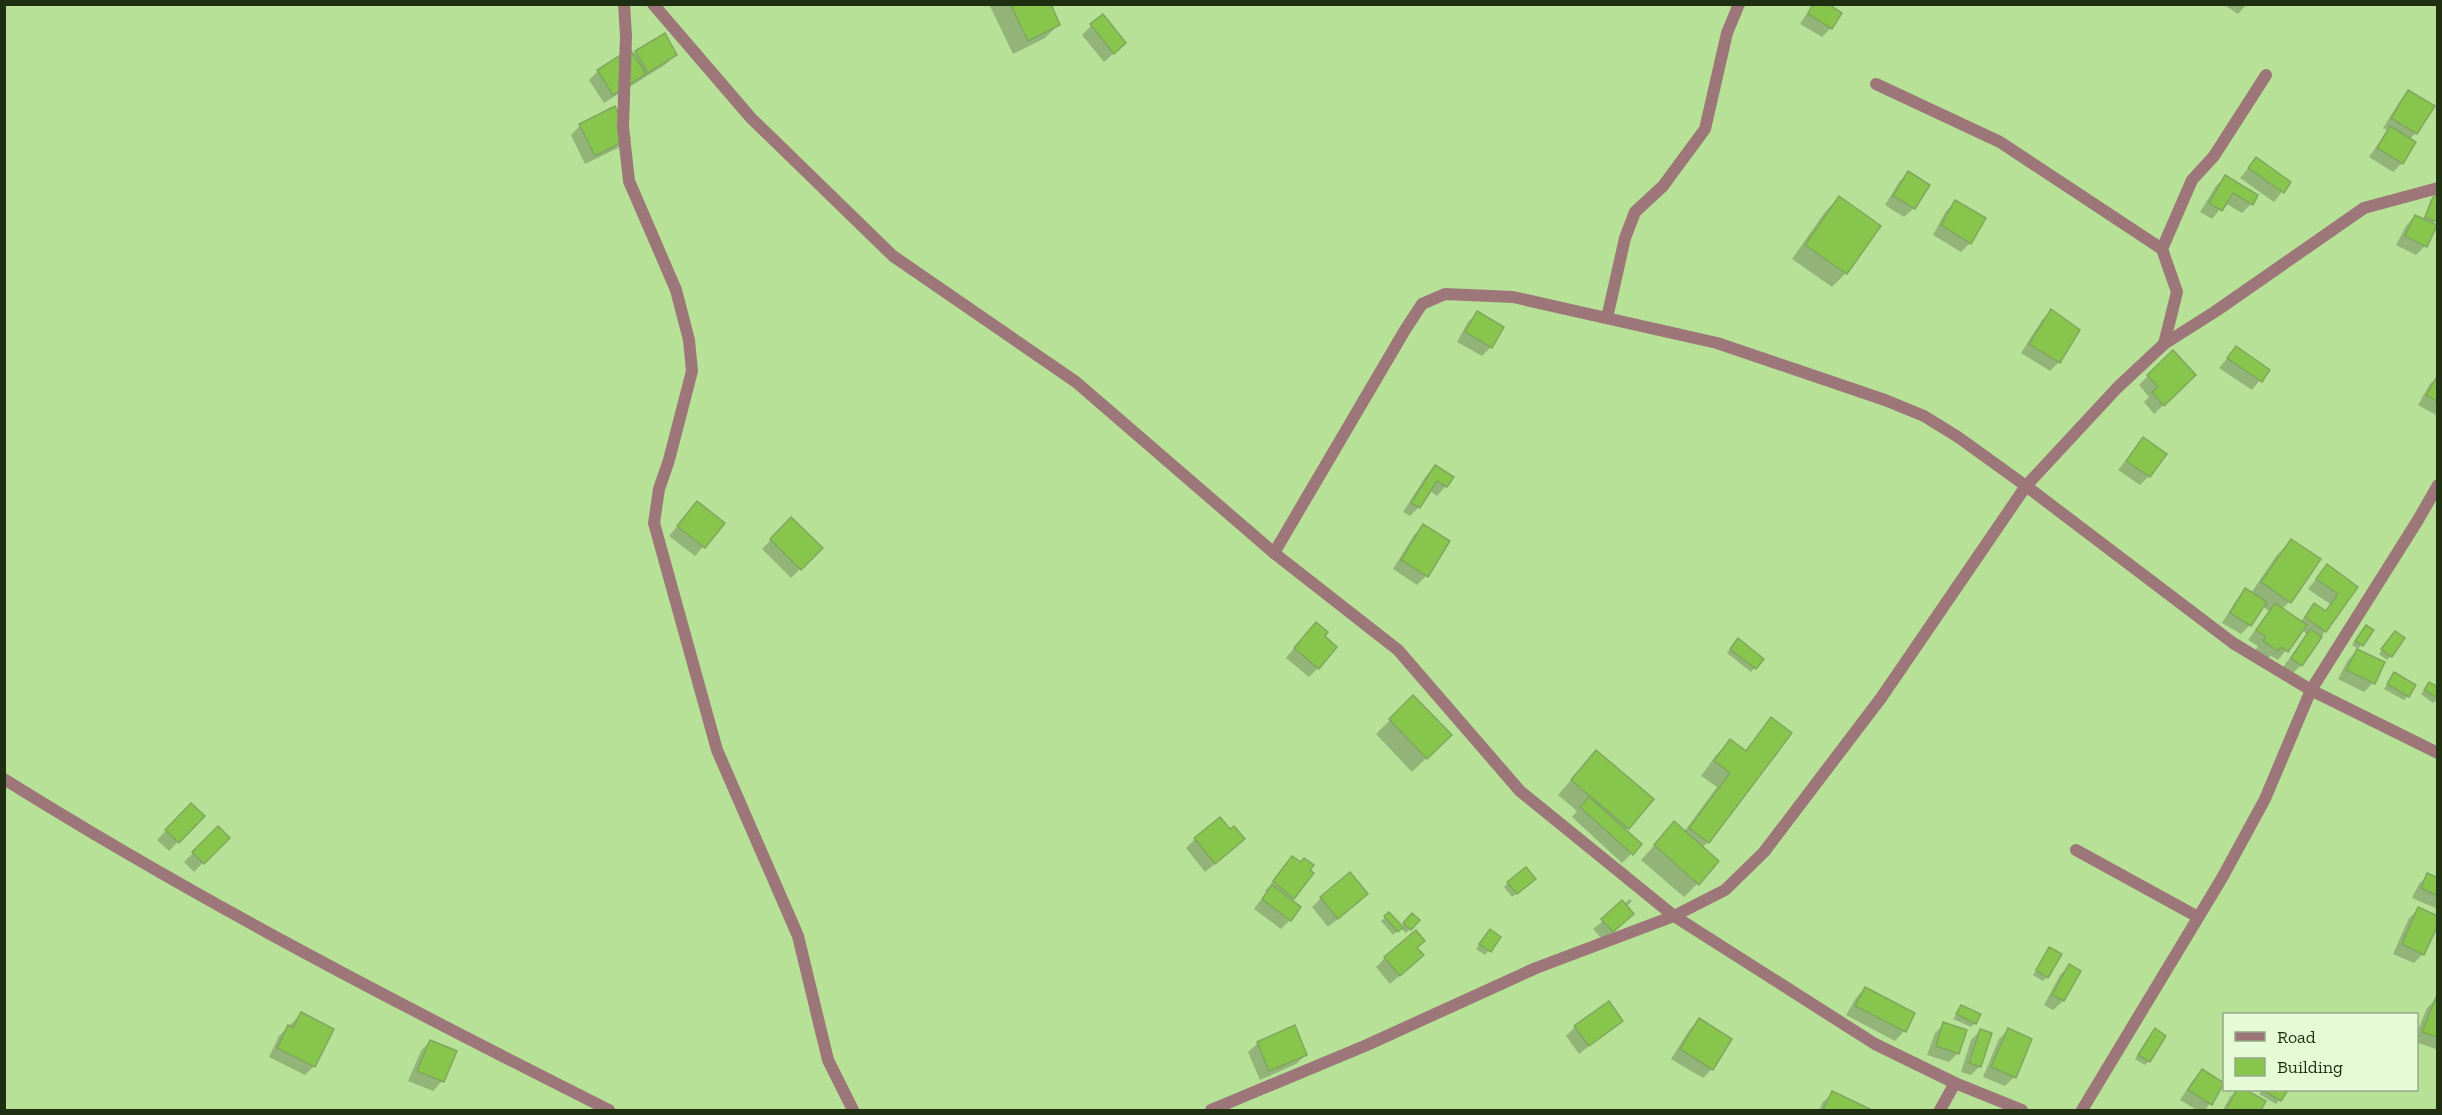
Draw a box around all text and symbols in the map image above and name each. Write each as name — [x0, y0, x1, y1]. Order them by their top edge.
legend — [2223, 1013, 2418, 1091]
text: Road — [2277, 1026, 2316, 1048]
text: Building — [2277, 1056, 2343, 1078]

